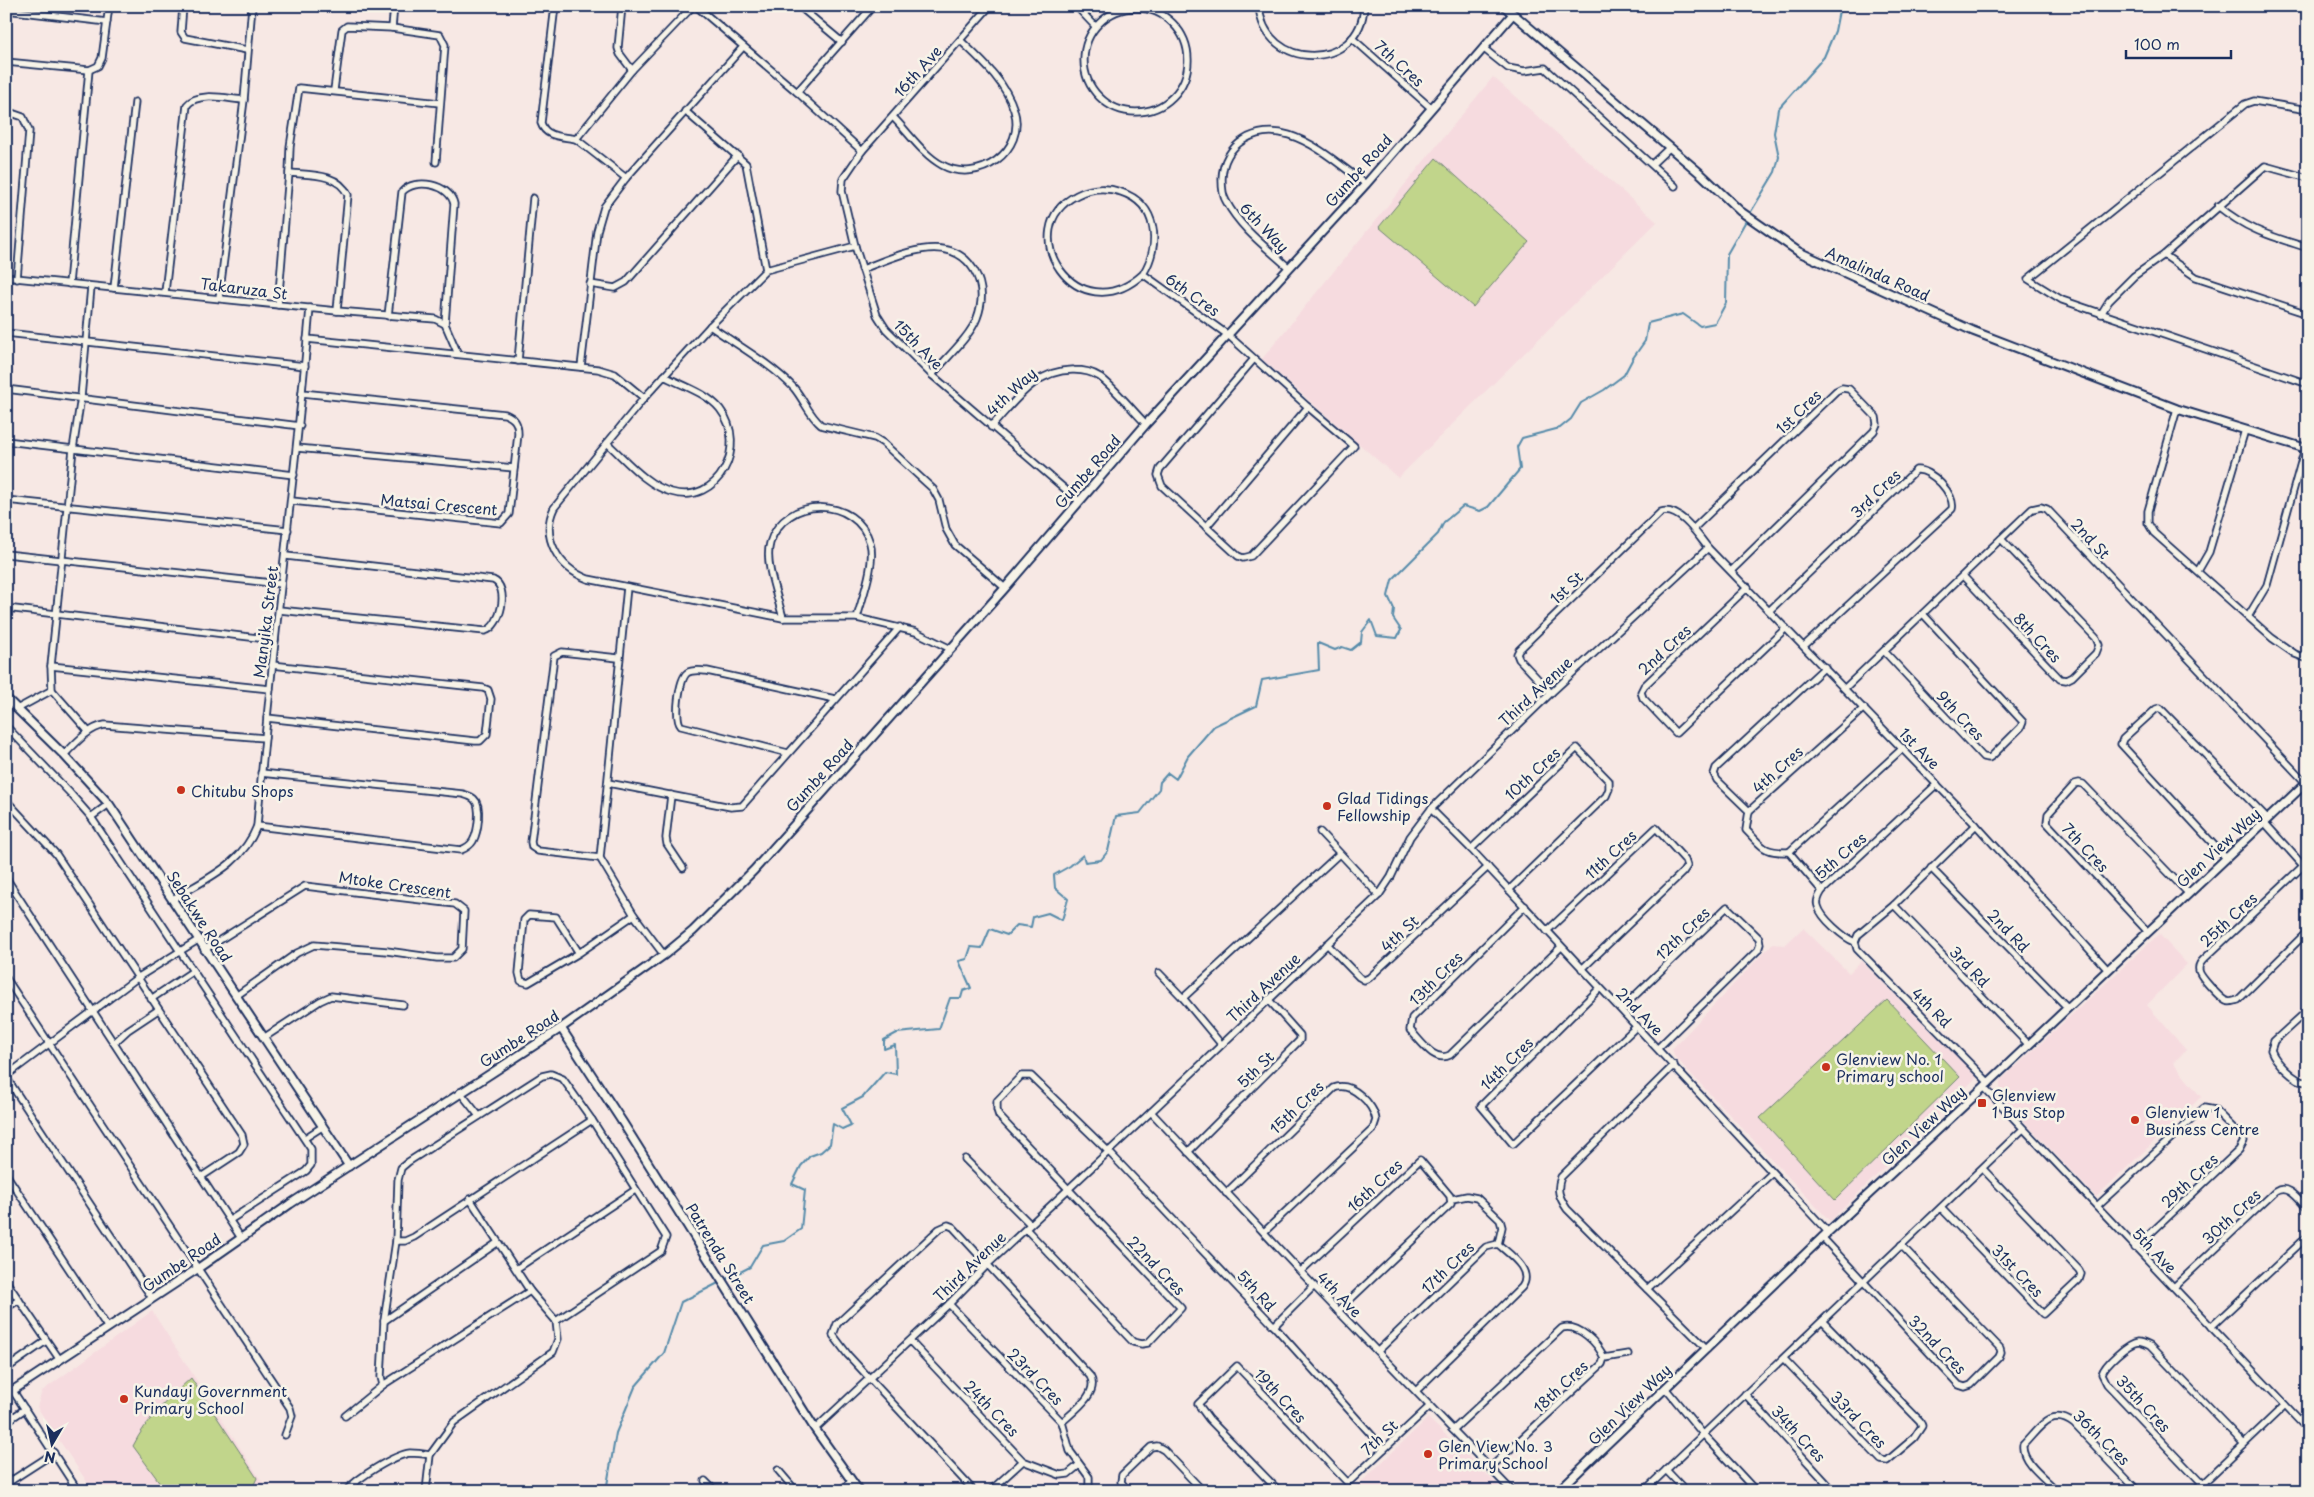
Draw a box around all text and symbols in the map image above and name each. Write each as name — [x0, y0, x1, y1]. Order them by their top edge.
scale bar — [2126, 28, 2232, 60]
text: 100 m — [2134, 32, 2180, 55]
street label: 7th Cres — [1370, 34, 1430, 92]
street label: 16th Ave — [887, 40, 947, 102]
street label: Gumbe Road — [1319, 128, 1397, 212]
street label: 6th Way — [1235, 197, 1295, 257]
street label: Amalinda Road — [1822, 240, 1934, 306]
street label: 6th Cres — [1161, 267, 1225, 321]
street label: Takaruza St — [199, 271, 289, 305]
street label: 15th Ave — [889, 313, 949, 375]
street label: 4th Way — [980, 361, 1042, 421]
street label: 1st Cres — [1770, 383, 1826, 439]
street label: Gumbe Road — [1048, 429, 1126, 513]
street label: 3rd Cres — [1845, 463, 1905, 523]
street label: Matsai Crescent — [379, 487, 499, 521]
street label: 2nd St — [2066, 512, 2116, 564]
street label: Manyika Street — [247, 565, 283, 679]
street label: 1st St — [1544, 565, 1588, 609]
street label: 8th Cres — [2009, 607, 2068, 667]
street label: 2nd Cres — [1632, 618, 1696, 680]
street label: Third Avenue — [1493, 651, 1577, 731]
street label: 9th Cres — [1932, 685, 1990, 745]
street label: 1st Ave — [1894, 722, 1946, 774]
street label: Gumbe Road — [780, 733, 858, 817]
street label: 4th Cres — [1746, 740, 1808, 798]
street label: 10th Cres — [1499, 741, 1565, 805]
place label: Chitubu Shops — [191, 779, 294, 802]
marker: Chitubu Shops — [175, 784, 187, 796]
place label: Glad Tidings Fellowship — [1337, 786, 1428, 826]
marker: Glad Tidings Fellowship — [1321, 800, 1333, 812]
street label: Glen View Way — [2170, 802, 2266, 892]
street label: 7th Cres — [2057, 817, 2115, 877]
street label: 11th Cres — [1579, 824, 1641, 884]
street label: 5th Cres — [1809, 826, 1871, 884]
street label: Mtoke Crescent — [337, 865, 453, 903]
street label: Sebakwe Road — [162, 866, 238, 966]
street label: 25th Cres — [2194, 886, 2262, 952]
street label: 12th Cres — [1650, 901, 1715, 965]
street label: 2nd Rd — [1983, 903, 2035, 957]
street label: 4th St — [1375, 909, 1423, 957]
street label: 3rd Rd — [1945, 940, 1995, 992]
street label: 13th Cres — [1403, 946, 1467, 1010]
street label: Third Avenue — [1221, 947, 1305, 1027]
street label: 2nd Ave — [1611, 982, 1669, 1040]
street label: 4th Rd — [1907, 982, 1957, 1032]
street label: Gumbe Road — [475, 1004, 563, 1072]
street label: 14th Cres — [1474, 1031, 1538, 1095]
street label: 5th St — [1231, 1045, 1279, 1093]
place label: Glenview No. 1 Primary school — [1836, 1047, 1944, 1087]
marker: Glenview No. 1 Primary school — [1820, 1061, 1832, 1073]
street label: 15th Cres — [1263, 1075, 1329, 1139]
street label: Glen View Way — [1875, 1080, 1971, 1170]
place label: Glenview 1 Bus Stop — [1992, 1083, 2065, 1123]
marker: Glenview 1 Bus Stop — [1976, 1097, 1988, 1109]
place label: Glenview 1 Business Centre — [2145, 1100, 2259, 1140]
marker: Glenview 1 Business Centre — [2129, 1114, 2141, 1126]
street label: 29th Cres — [2155, 1147, 2223, 1212]
street label: 16th Cres — [1341, 1153, 1407, 1217]
street label: 30th Cres — [2197, 1183, 2266, 1249]
street label: Patrenda Street — [681, 1198, 761, 1308]
street label: 5th Ave — [2127, 1222, 2183, 1278]
street label: Third Avenue — [927, 1225, 1011, 1307]
street label: Gumbe Road — [137, 1227, 225, 1297]
street label: 22nd Cres — [1123, 1230, 1191, 1300]
street label: 17th Cres — [1415, 1236, 1479, 1298]
street label: 31st Cres — [1987, 1238, 2049, 1302]
street label: 5th Rd — [1232, 1264, 1282, 1316]
street label: 4th Ave — [1312, 1266, 1368, 1322]
street label: 32nd Cres — [1904, 1309, 1972, 1379]
street label: 23rd Cres — [1003, 1342, 1069, 1410]
street label: 18th Cres — [1527, 1354, 1593, 1418]
street label: Glen View Way — [1582, 1358, 1676, 1450]
street label: 19th Cres — [1250, 1362, 1313, 1428]
street label: 35th Cres — [2111, 1369, 2177, 1437]
street label: 24th Cres — [959, 1375, 1025, 1442]
place label: Kundayi Government Primary School — [134, 1379, 287, 1419]
street label: 33rd Cres — [1826, 1385, 1892, 1453]
marker: Kundayi Government Primary School — [118, 1393, 130, 1405]
street label: 34th Cres — [1767, 1399, 1832, 1467]
street label: 36th Cres — [2068, 1404, 2136, 1470]
street label: 7th St — [1355, 1414, 1403, 1460]
north arrow — [28, 1420, 78, 1470]
place label: Glen View No. 3 Primary School — [1438, 1434, 1553, 1474]
text: N — [43, 1446, 57, 1469]
marker: Glen View No. 3 Primary School — [1422, 1448, 1434, 1460]

